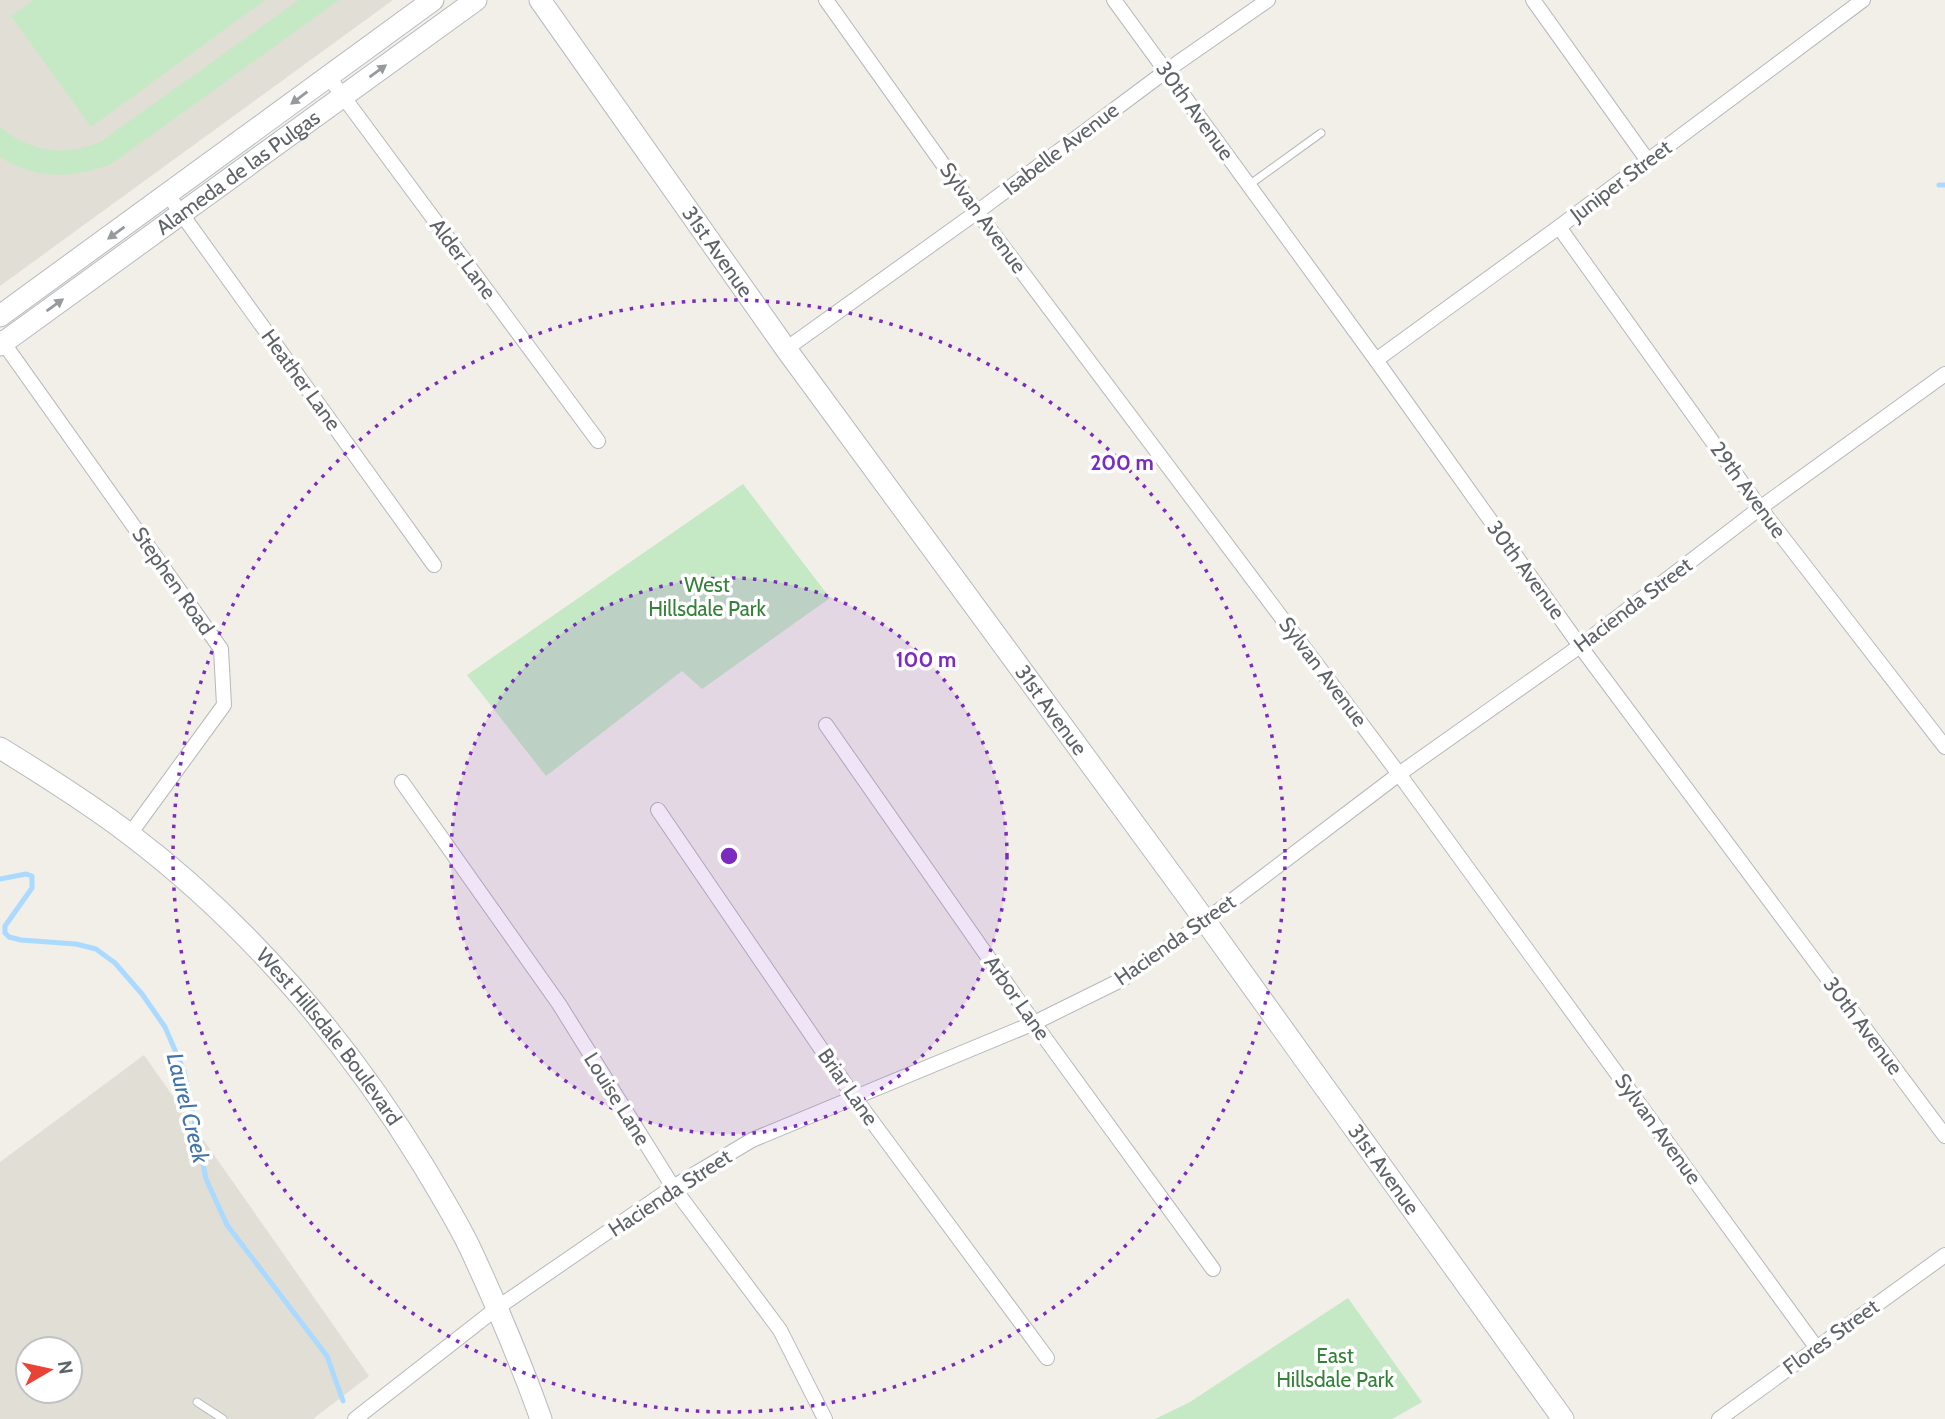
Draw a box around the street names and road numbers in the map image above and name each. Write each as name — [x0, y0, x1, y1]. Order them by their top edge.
street label: 30th Avenue — [1151, 57, 1240, 165]
street label: Isabelle Avenue — [998, 97, 1124, 200]
street label: Alameda de las Pulgas — [151, 104, 325, 240]
street label: Juniper Street — [1564, 134, 1676, 227]
street label: Sylvan Avenue — [935, 157, 1032, 278]
street label: 31st Avenue — [677, 201, 759, 302]
street label: Alder Lane — [425, 213, 502, 304]
street label: Heather Lane — [256, 324, 347, 435]
street label: 29th Avenue — [1705, 437, 1792, 543]
street label: 30th Avenue — [1482, 516, 1571, 624]
street label: Stephen Road — [127, 522, 220, 639]
street label: Hacienda Street — [1569, 552, 1697, 657]
street label: Sylvan Avenue — [1274, 612, 1373, 732]
street label: 31st Avenue — [1010, 660, 1093, 760]
street label: Hacienda Street — [1110, 889, 1240, 990]
street label: West Hillsdale Boulevard — [251, 943, 407, 1130]
street label: Arbor Lane — [979, 951, 1056, 1045]
street label: 30th Avenue — [1819, 972, 1908, 1080]
street label: Briar Lane — [813, 1043, 884, 1130]
street label: Louise Lane — [579, 1048, 656, 1150]
street label: Sylvan Avenue — [1610, 1068, 1707, 1189]
street label: 31st Avenue — [1343, 1119, 1425, 1219]
street label: Hacienda Street — [604, 1144, 736, 1242]
street label: Flores Street — [1778, 1294, 1883, 1380]

